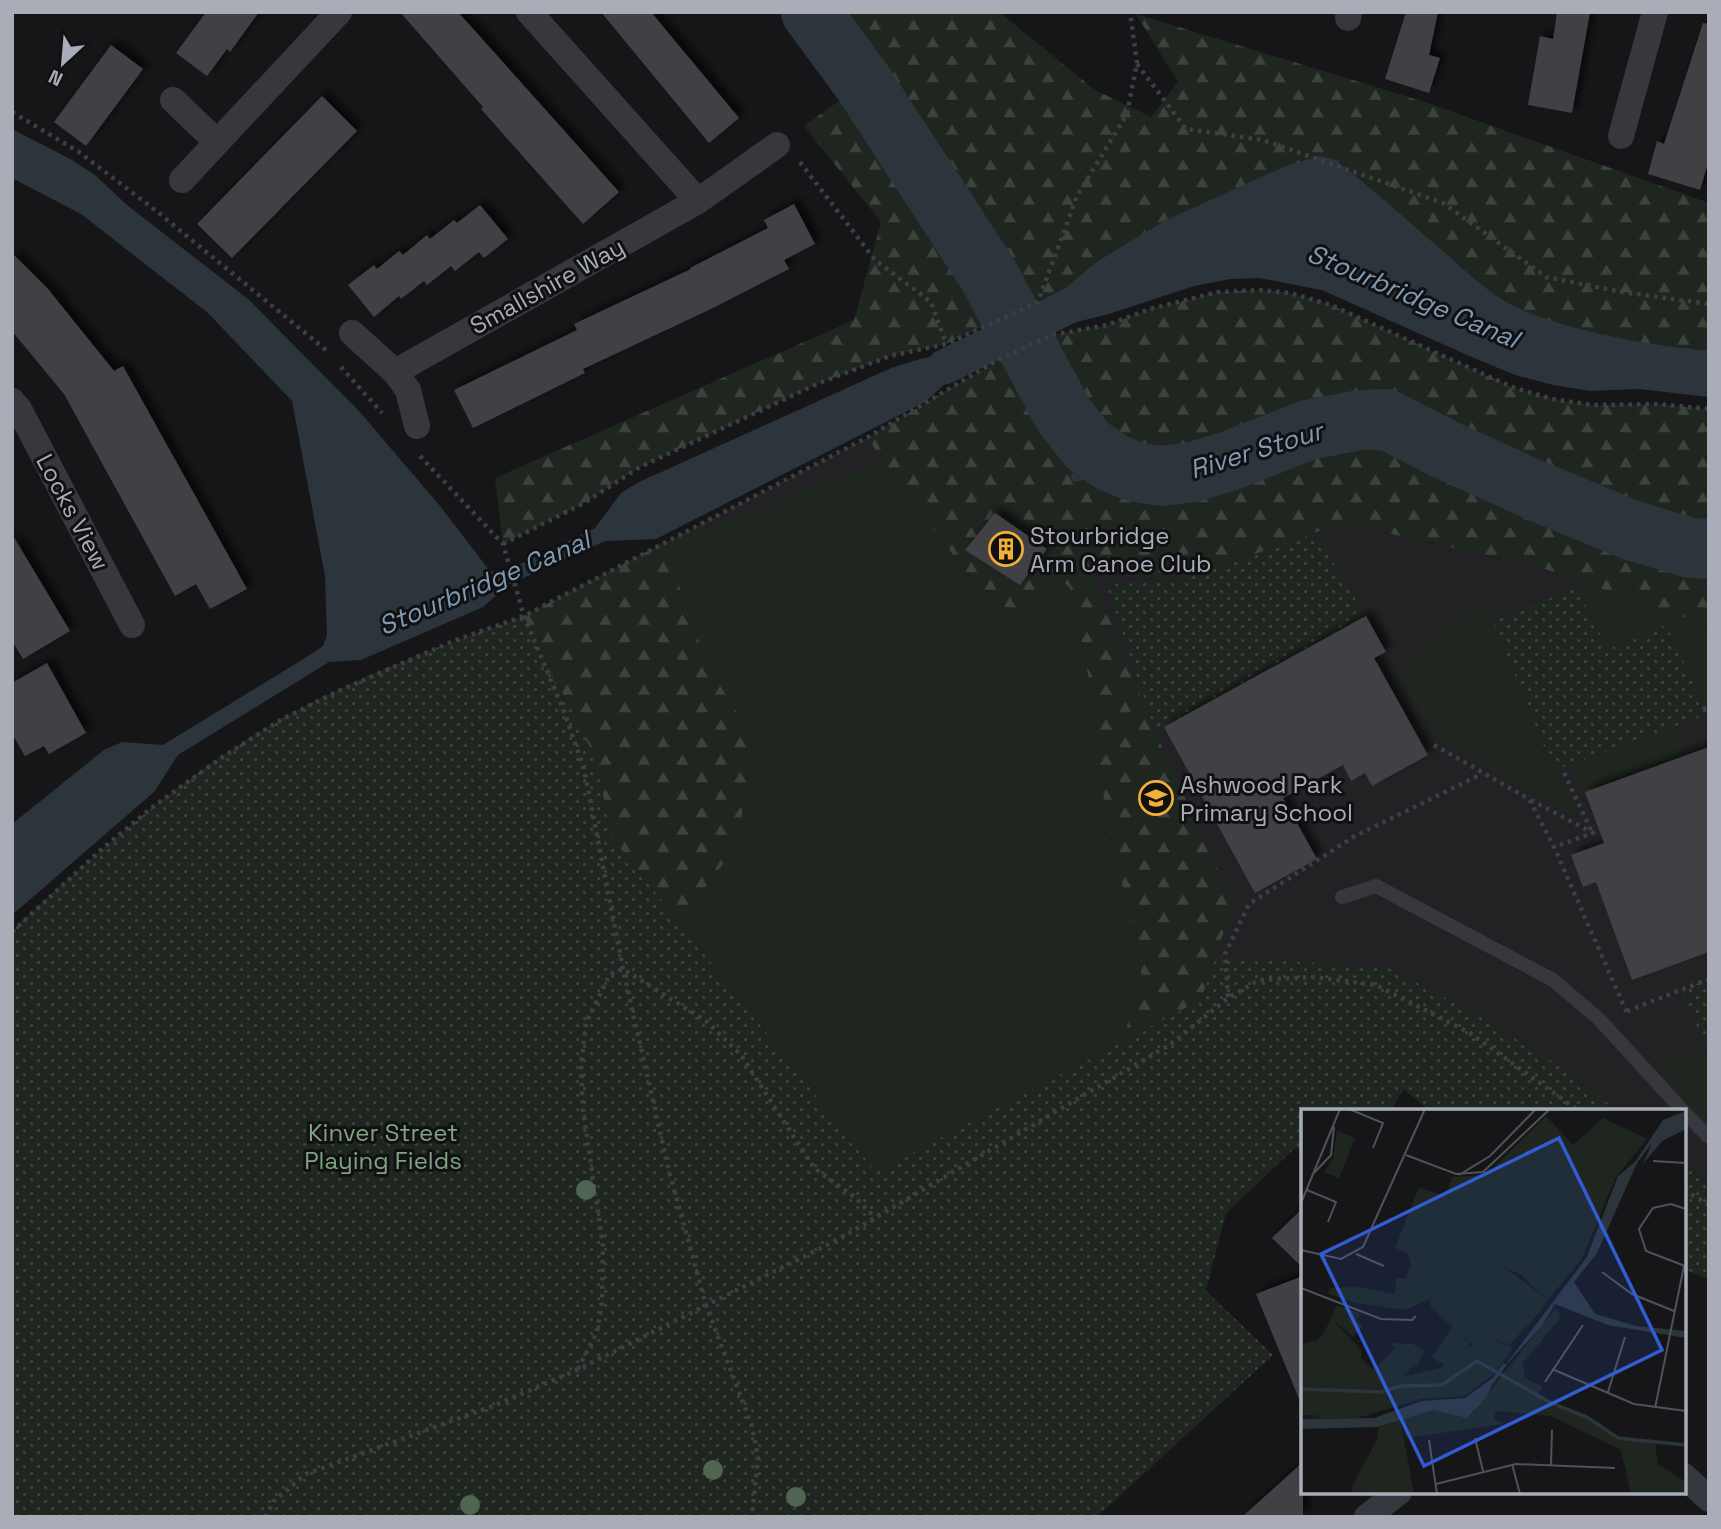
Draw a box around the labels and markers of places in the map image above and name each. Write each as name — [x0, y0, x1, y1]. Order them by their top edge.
place label: Stourbridge Arm Canoe Club — [1030, 520, 1212, 579]
building icon: Stourbridge Arm Canoe Club — [987, 530, 1025, 568]
place label: Ashwood Park Primary School — [1180, 769, 1353, 828]
school or university icon: Ashwood Park Primary School — [1137, 779, 1175, 817]

